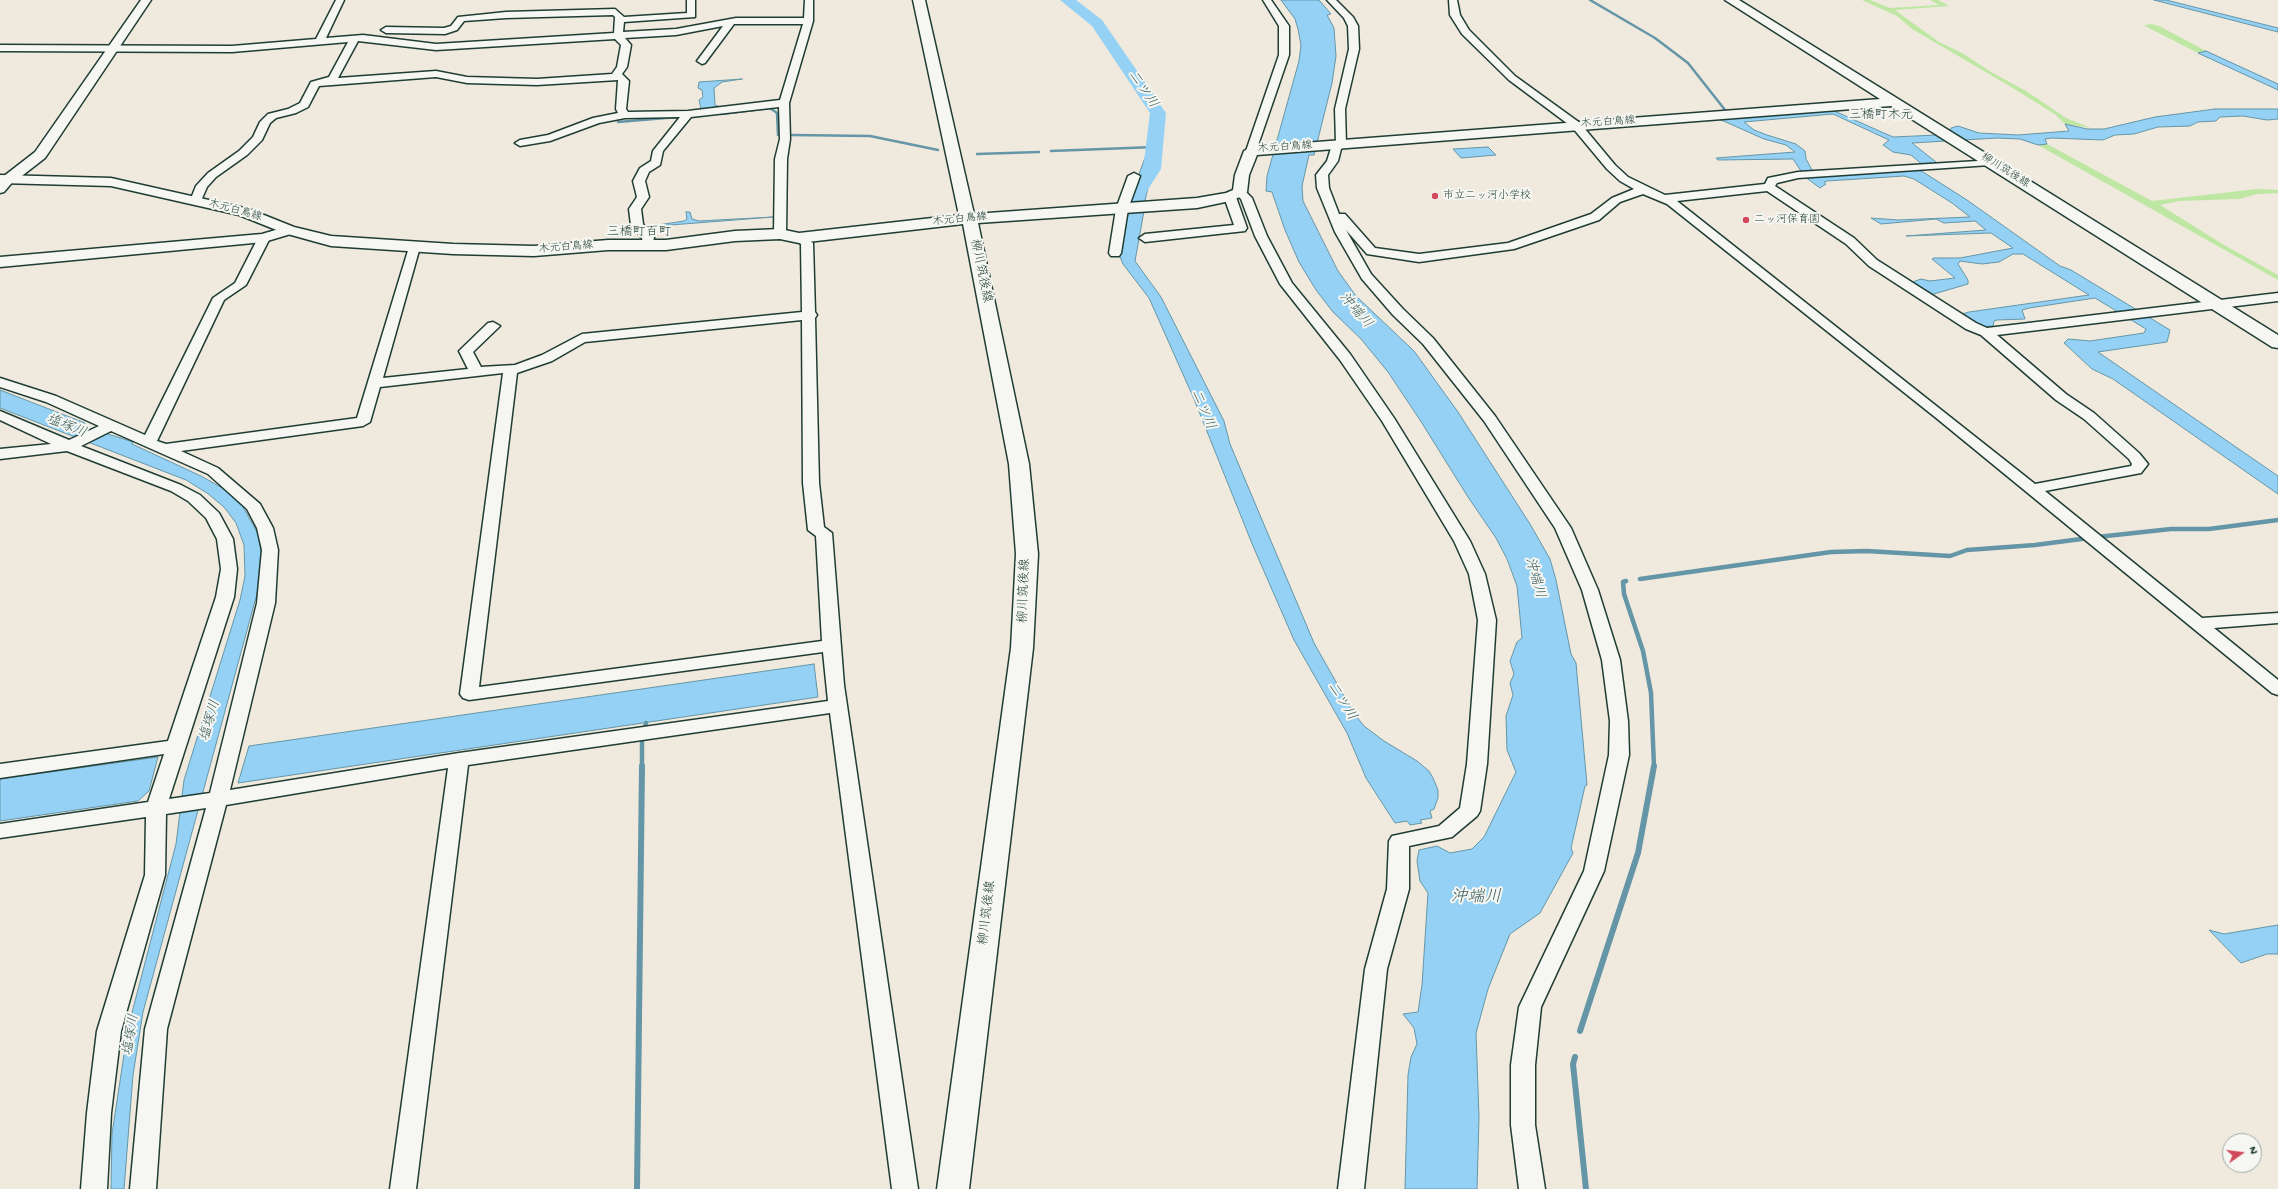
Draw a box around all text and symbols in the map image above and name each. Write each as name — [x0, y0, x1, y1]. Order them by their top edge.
water label: 二ツ川 — [1123, 68, 1161, 112]
district label: 三橋町木元 — [1849, 108, 1913, 124]
street label: 木元白鳥線 — [1580, 114, 1636, 132]
street label: 木元白鳥線 — [1257, 139, 1313, 157]
street label: 柳川筑後線 — [1978, 151, 2032, 191]
place label: 市立二ッ河小学校 — [1443, 189, 1531, 203]
marker: 市立二ッ河小学校 — [1430, 191, 1440, 201]
street label: 木元白鳥線 — [207, 198, 263, 224]
street label: 木元白鳥線 — [932, 211, 988, 229]
place label: 二ッ河保育園 — [1754, 213, 1820, 227]
marker: 二ッ河保育園 — [1741, 215, 1751, 225]
district label: 三橋町百町 — [607, 225, 671, 241]
street label: 柳川筑後線 — [966, 238, 994, 304]
street label: 木元白鳥線 — [538, 239, 594, 257]
water label: 沖端川 — [1335, 290, 1375, 332]
water label: 二ツ川 — [1186, 387, 1218, 433]
water label: 塩塚川 — [43, 411, 89, 443]
water label: 沖端川 — [1520, 555, 1548, 601]
street label: 柳川筑後線 — [1016, 558, 1034, 624]
water label: 二ツ川 — [1323, 680, 1359, 724]
water label: 塩塚川 — [197, 698, 225, 744]
street label: 柳川筑後線 — [976, 880, 1000, 946]
water label: 沖端川 — [1451, 888, 1501, 908]
water label: 塩塚川 — [120, 1013, 144, 1057]
north arrow — [2222, 1133, 2262, 1173]
text: N — [2246, 1145, 2259, 1155]

